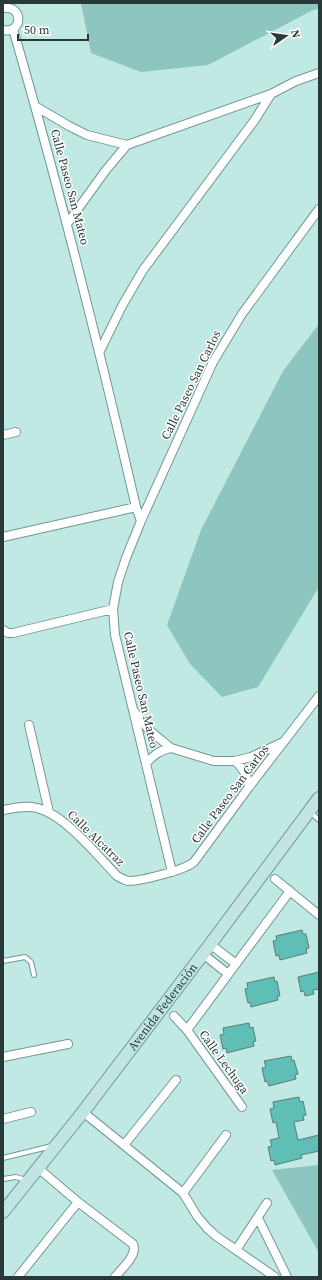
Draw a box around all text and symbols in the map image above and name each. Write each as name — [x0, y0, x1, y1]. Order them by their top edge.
scale bar — [18, 16, 88, 42]
north arrow — [266, 16, 306, 56]
text: 50 m — [24, 22, 50, 38]
text: N — [287, 28, 303, 39]
street label: Calle Paseo San Mateo — [47, 127, 93, 247]
street label: Calle Paseo San Carlos — [158, 328, 224, 442]
street label: Calle Paseo San Mateo — [120, 630, 162, 750]
street label: Calle Paseo San Carlos — [188, 741, 272, 847]
street label: Calle Alcatraz — [64, 807, 128, 870]
street label: Avenida Federación — [125, 960, 201, 1054]
street label: Calle Lechuga — [196, 1027, 253, 1098]

